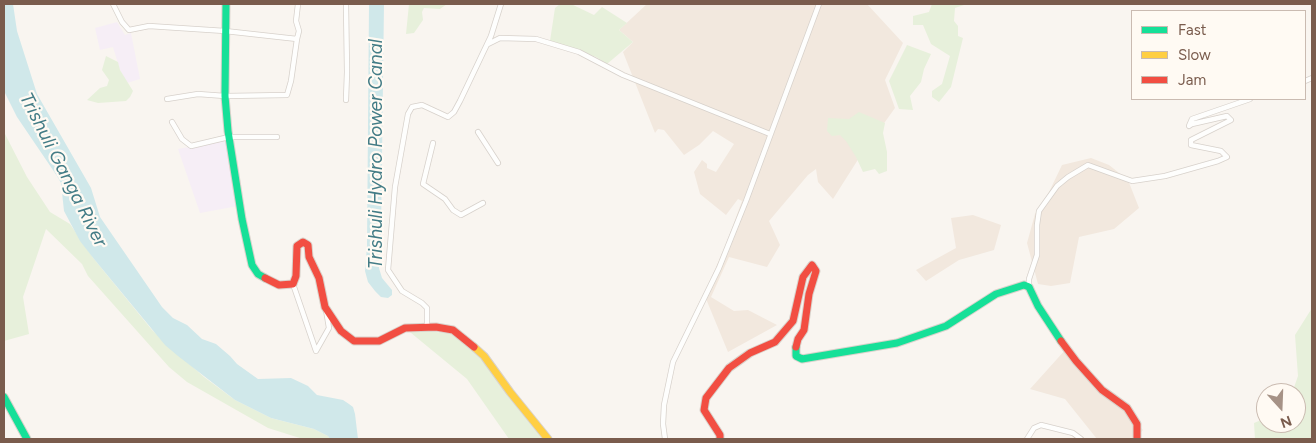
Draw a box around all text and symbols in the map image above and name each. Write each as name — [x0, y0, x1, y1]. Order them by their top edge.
legend — [1131, 10, 1306, 100]
text: Fast — [1178, 21, 1206, 39]
water label: Trishuli Hydro Power Canal — [365, 39, 387, 269]
text: Slow — [1178, 46, 1211, 64]
text: Jam — [1178, 71, 1206, 89]
water label: Trishuli Ganga River — [14, 89, 112, 251]
north arrow — [1256, 383, 1306, 433]
text: N — [1278, 412, 1294, 431]

